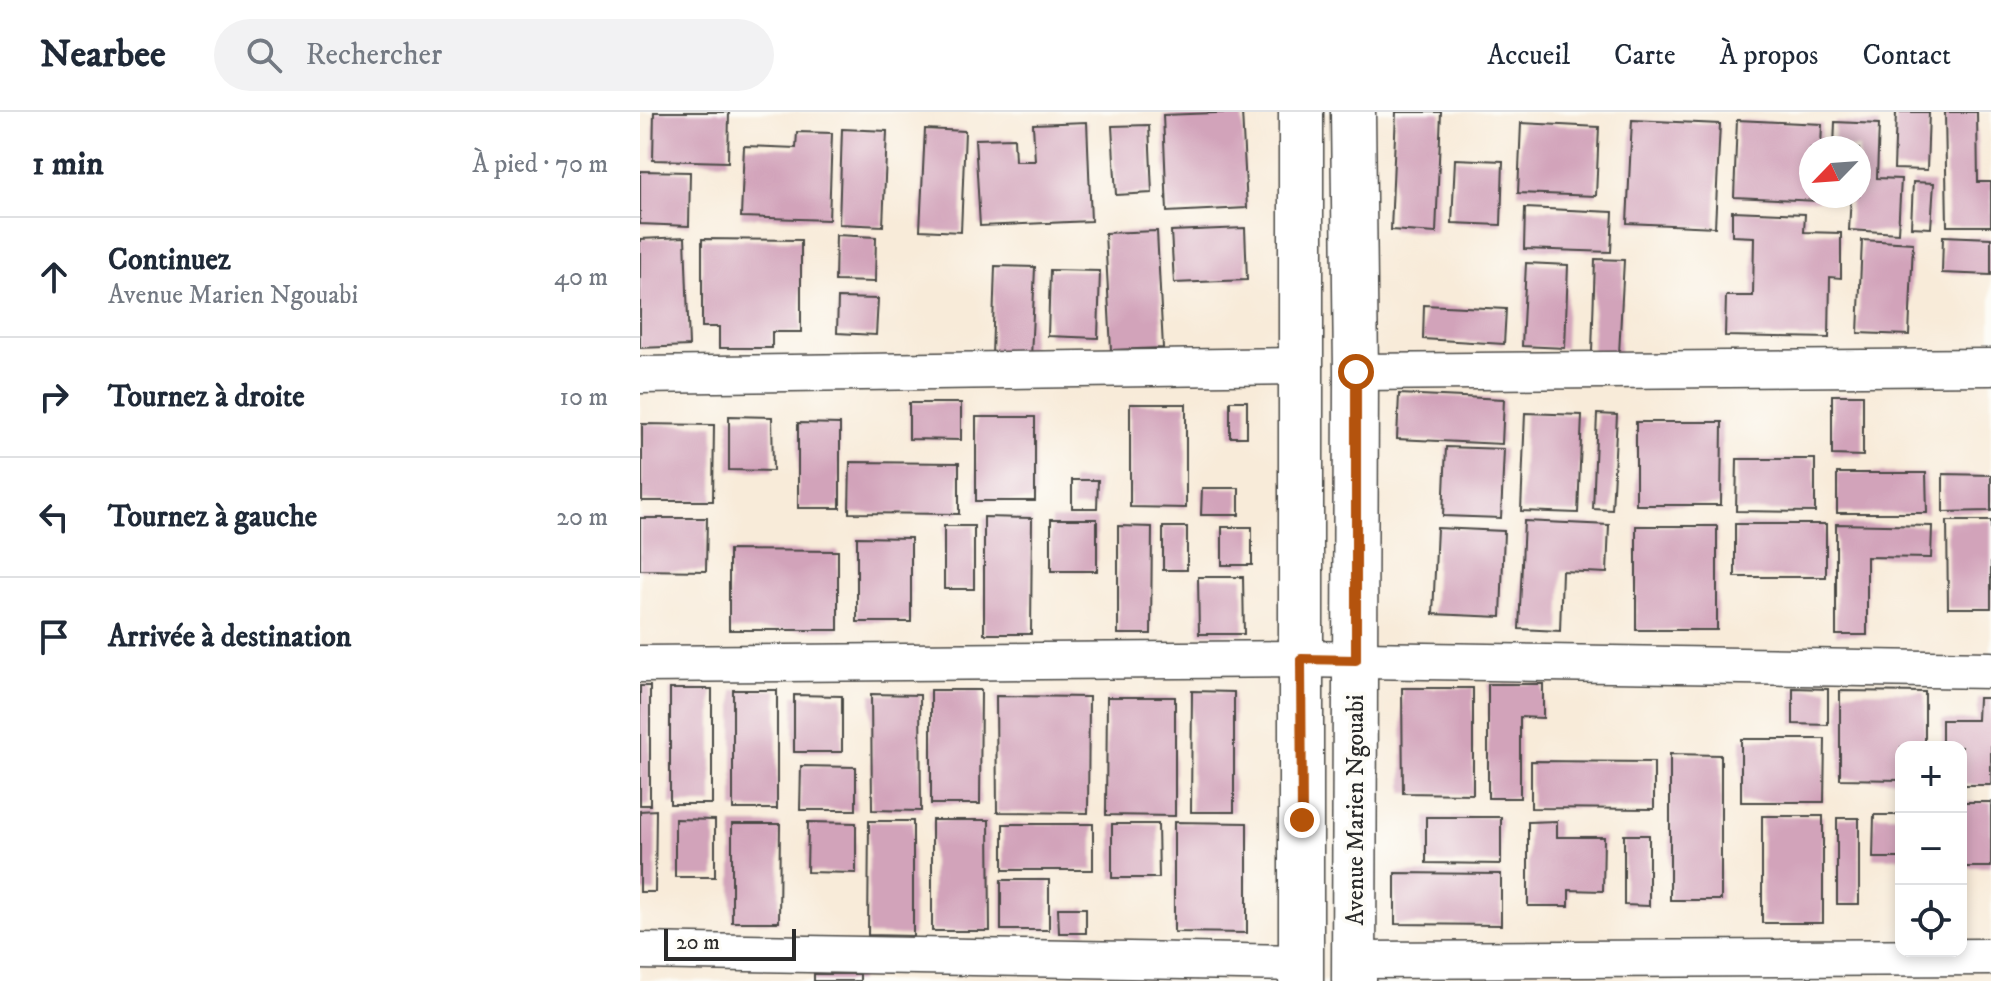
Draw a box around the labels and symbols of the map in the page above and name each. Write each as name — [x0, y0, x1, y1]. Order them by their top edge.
north arrow — [1799, 136, 1871, 208]
route start — [1338, 354, 1374, 390]
street label: Avenue Marien Ngouabi — [1341, 695, 1371, 925]
route end — [1284, 802, 1320, 838]
scale bar — [664, 925, 796, 961]

